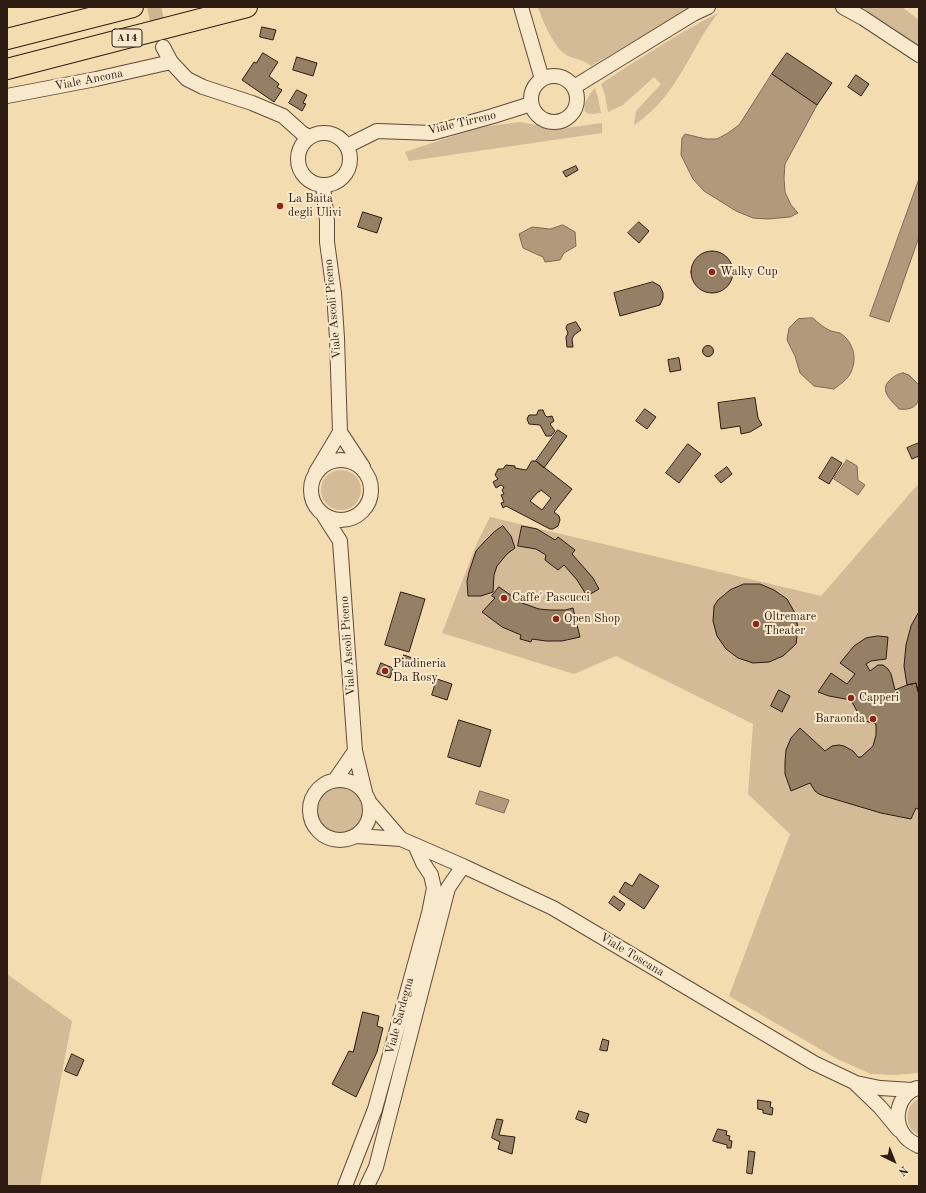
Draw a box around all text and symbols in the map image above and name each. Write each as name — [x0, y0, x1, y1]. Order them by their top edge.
road number: A14 — [112, 29, 142, 47]
street label: Viale Ancona — [54, 66, 124, 94]
street label: Viale Tirreno — [426, 108, 498, 138]
place label: La Baita degli Ulivi — [288, 192, 342, 220]
marker: La Baita degli Ulivi — [275, 201, 285, 211]
street label: Viale Ascoli Piceno — [321, 259, 345, 359]
place label: Walky Cup — [720, 265, 778, 279]
marker: Walky Cup — [707, 267, 717, 277]
place label: Caffe' Pascucci — [512, 591, 590, 605]
marker: Caffe' Pascucci — [499, 593, 509, 603]
street label: Viale Ascoli Piceno — [337, 596, 359, 696]
place label: Oltremare Theater — [764, 610, 816, 638]
place label: Open Shop — [564, 612, 620, 626]
marker: Open Shop — [551, 614, 561, 624]
marker: Oltremare Theater — [751, 619, 761, 629]
place label: Piadineria Da Rosy — [393, 657, 446, 685]
marker: Piadineria Da Rosy — [380, 666, 390, 676]
place label: Capperi — [859, 691, 899, 705]
marker: Capperi — [846, 693, 856, 703]
place label: Baraonda — [815, 712, 865, 726]
marker: Baraonda — [868, 714, 878, 724]
street label: Viale Toscana — [597, 930, 667, 980]
street label: Viale Sardegna — [383, 976, 417, 1056]
north arrow — [874, 1141, 914, 1181]
text: N — [896, 1163, 909, 1177]

